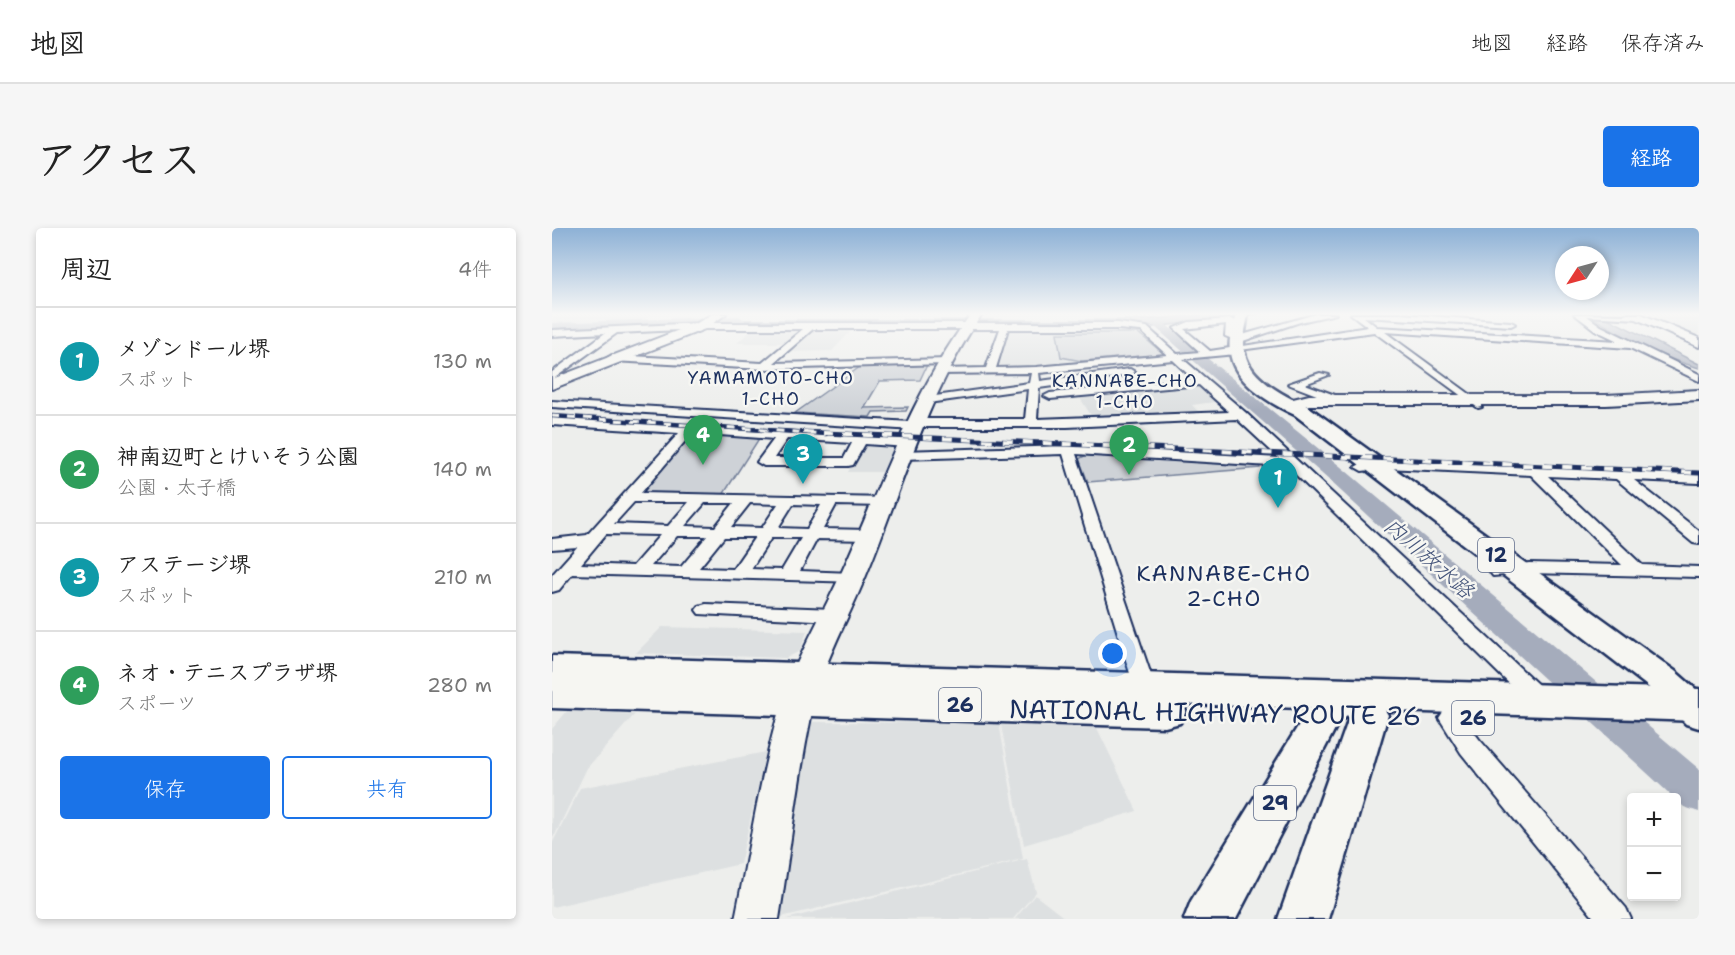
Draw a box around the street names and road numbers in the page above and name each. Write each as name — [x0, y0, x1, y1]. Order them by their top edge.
road number: 12 — [1478, 538, 1514, 572]
road number: 26 — [939, 688, 981, 722]
street label: NATIONAL HIGHWAY ROUTE 26 — [1009, 691, 1421, 733]
road number: 26 — [1452, 701, 1494, 735]
road number: 29 — [1254, 786, 1296, 820]

